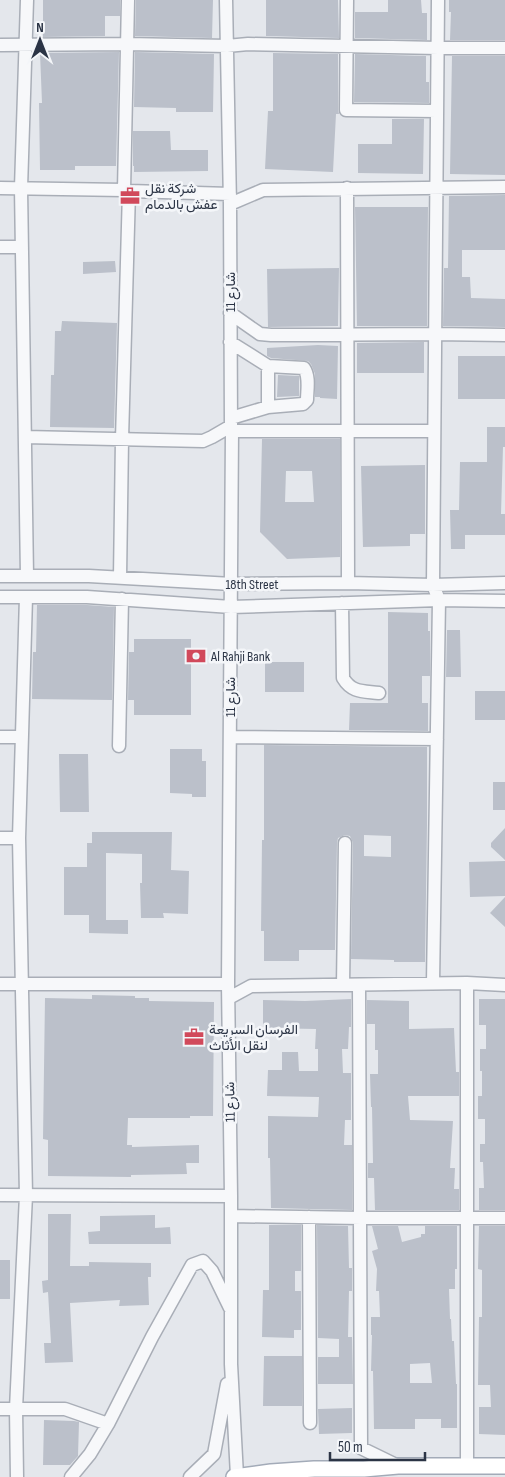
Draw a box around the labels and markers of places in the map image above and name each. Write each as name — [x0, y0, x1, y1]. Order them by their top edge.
place label: شركة نقل عفش بالدمام — [145, 180, 218, 213]
office icon: شركة نقل عفش بالدمام — [119, 185, 141, 207]
bank icon: Al Rahji Bank — [185, 645, 207, 667]
place label: Al Rahji Bank — [210, 648, 271, 665]
place label: الفرسان السريعة لنقل الأثاث — [209, 1021, 298, 1054]
office icon: الفرسان السريعة لنقل الأثاث — [183, 1026, 205, 1048]

